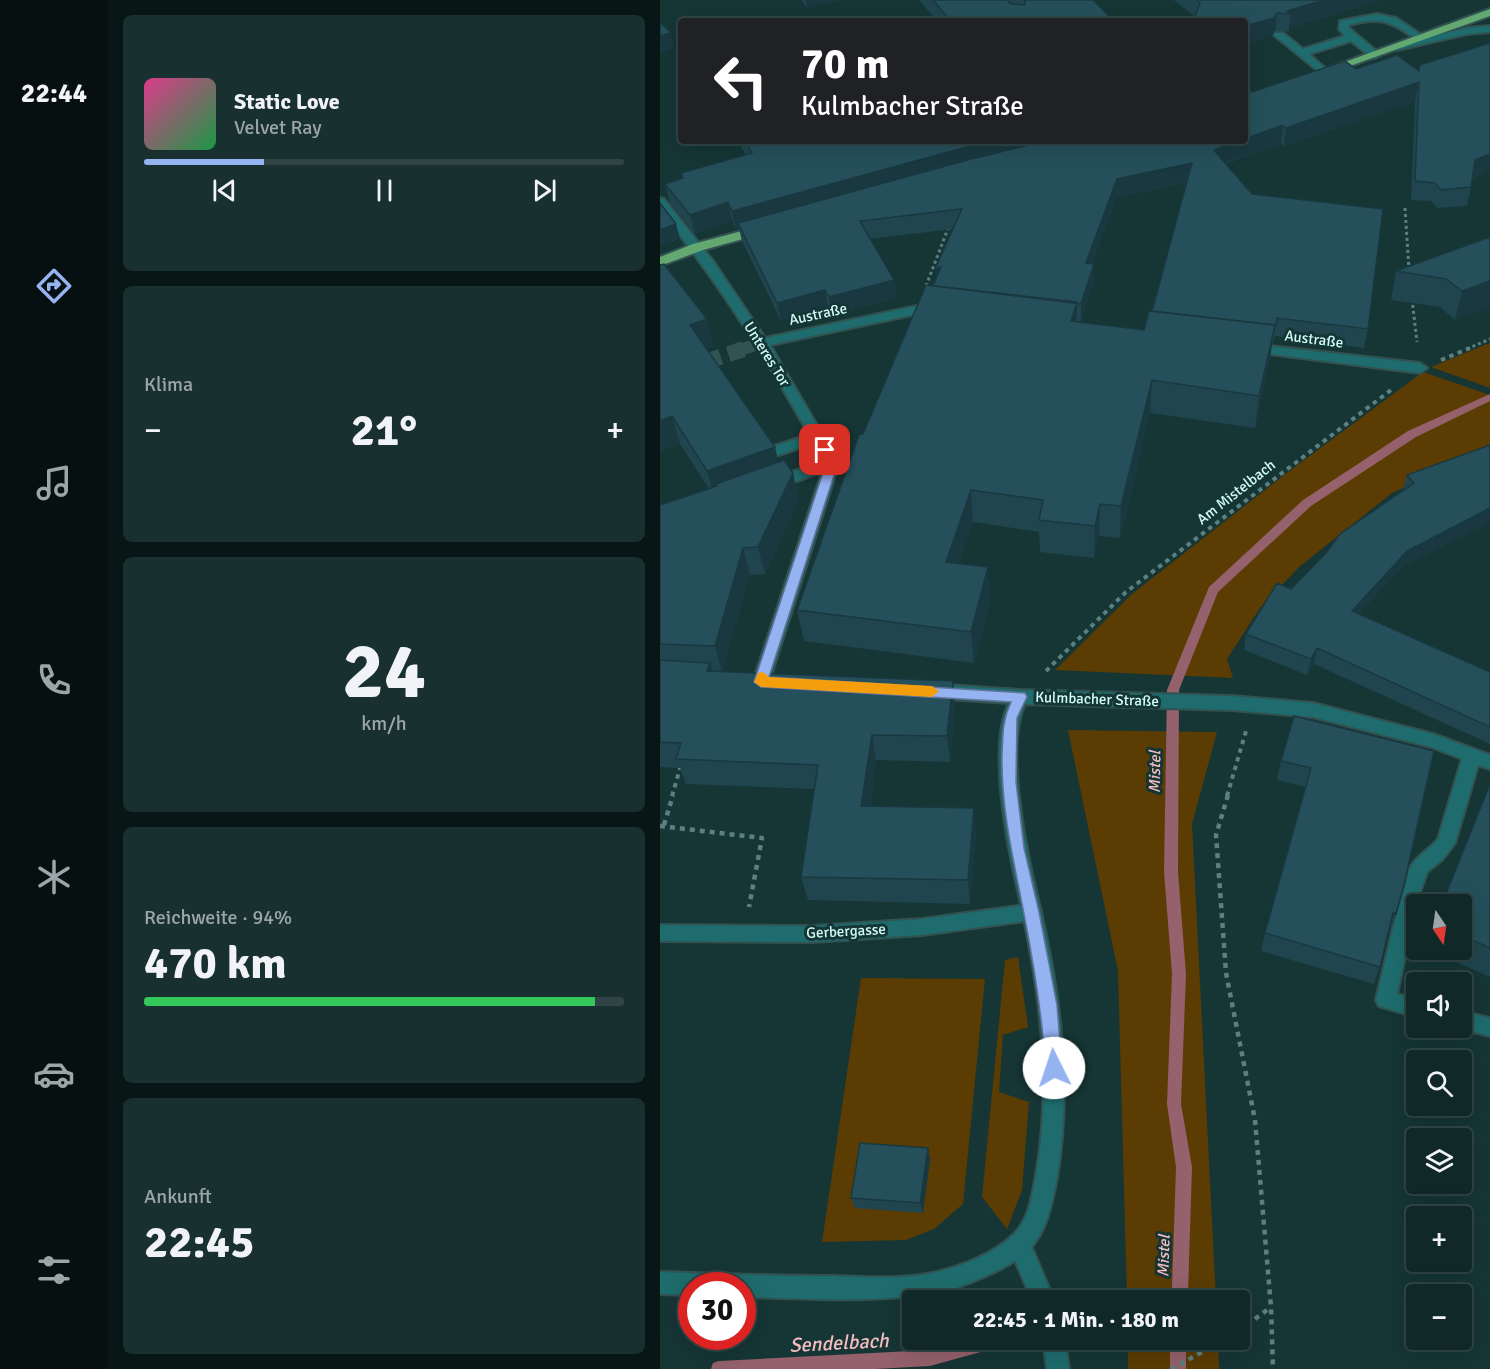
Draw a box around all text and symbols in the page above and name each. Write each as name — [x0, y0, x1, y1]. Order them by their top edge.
text: 70 m — [801, 39, 890, 90]
icon: left — [702, 42, 780, 120]
text: 22:44 — [21, 77, 87, 110]
text: Static Love — [234, 88, 340, 115]
text: Kulmbacher Straße — [801, 90, 1024, 123]
text: Velvet Ray — [234, 115, 322, 140]
icon: previous — [208, 174, 241, 207]
icon: pause — [368, 174, 401, 207]
icon: next — [528, 174, 561, 207]
icon: directions — [33, 265, 75, 307]
street label: Austraße — [787, 299, 849, 329]
street label: Unteres Tor — [740, 318, 794, 390]
street label: Austraße — [1284, 326, 1344, 352]
text: Klima — [144, 372, 193, 397]
text: 21° — [351, 403, 417, 458]
text: − — [144, 410, 162, 451]
text: + — [606, 410, 624, 451]
pin — [799, 424, 850, 475]
icon: arrive — [808, 433, 841, 466]
street label: Am Mistelbach — [1193, 456, 1279, 528]
icon: music — [33, 462, 75, 504]
text: 24 — [342, 624, 426, 720]
icon: phone — [33, 659, 75, 701]
street label: Kulmbacher Straße — [1035, 688, 1159, 710]
text: km/h — [361, 711, 407, 736]
water label: Mistel — [1145, 749, 1165, 793]
icon: climate — [33, 856, 75, 898]
north arrow — [1406, 894, 1472, 960]
map controls — [1406, 894, 1472, 1350]
text: Reichweite · 94% — [144, 905, 292, 930]
street label: Gerbergasse — [806, 920, 886, 942]
text: 470 km — [144, 936, 287, 991]
button: sound — [1406, 972, 1472, 1038]
position arrow — [1022, 1036, 1086, 1100]
button: search — [1406, 1050, 1472, 1116]
icon: car — [33, 1053, 75, 1095]
button: layers — [1406, 1128, 1472, 1194]
text: Ankunft — [144, 1184, 212, 1209]
button: + — [1406, 1206, 1472, 1272]
text: 22:45 — [144, 1215, 254, 1270]
water label: Mistel — [1153, 1233, 1175, 1278]
icon: filters — [33, 1249, 75, 1291]
speed limit sign: 30 — [678, 1272, 756, 1350]
button: − — [1406, 1284, 1472, 1350]
text: 22:45 · 1 Min. · 180 m — [973, 1306, 1179, 1333]
water label: Sendelbach — [789, 1328, 890, 1358]

